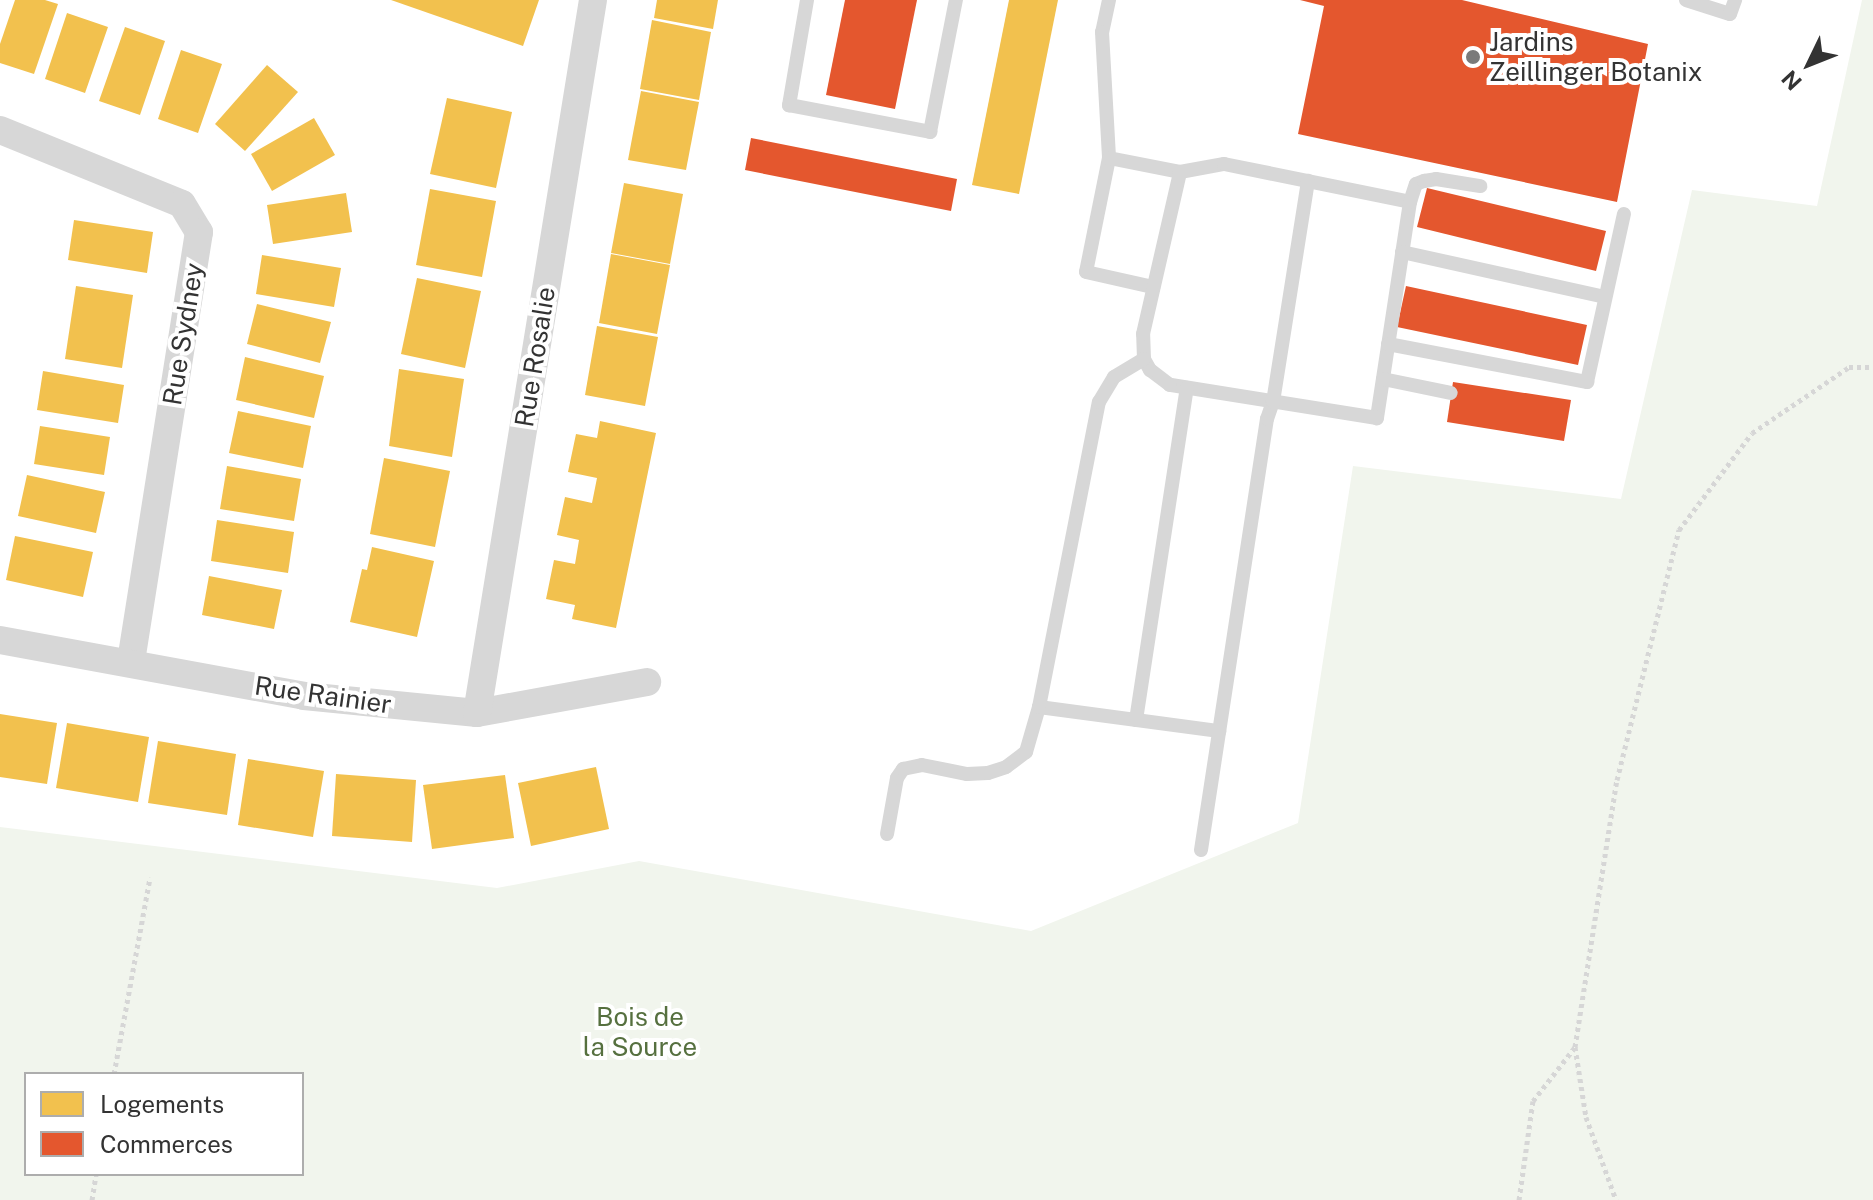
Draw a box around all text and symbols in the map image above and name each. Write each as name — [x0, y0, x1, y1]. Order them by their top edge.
north arrow — [1769, 24, 1849, 104]
place label: Jardins Zeillinger Botanix — [1489, 26, 1702, 88]
marker: Jardins Zeillinger Botanix — [1464, 48, 1482, 66]
text: N — [1776, 65, 1807, 96]
street label: Rue Sydney — [156, 260, 210, 408]
street label: Rue Rosalie — [509, 285, 561, 429]
street label: Rue Rainier — [252, 670, 394, 720]
park label: Bois de la Source — [583, 1001, 697, 1062]
legend — [24, 1072, 304, 1176]
text: Logements — [100, 1090, 224, 1118]
text: Commerces — [100, 1130, 233, 1158]

